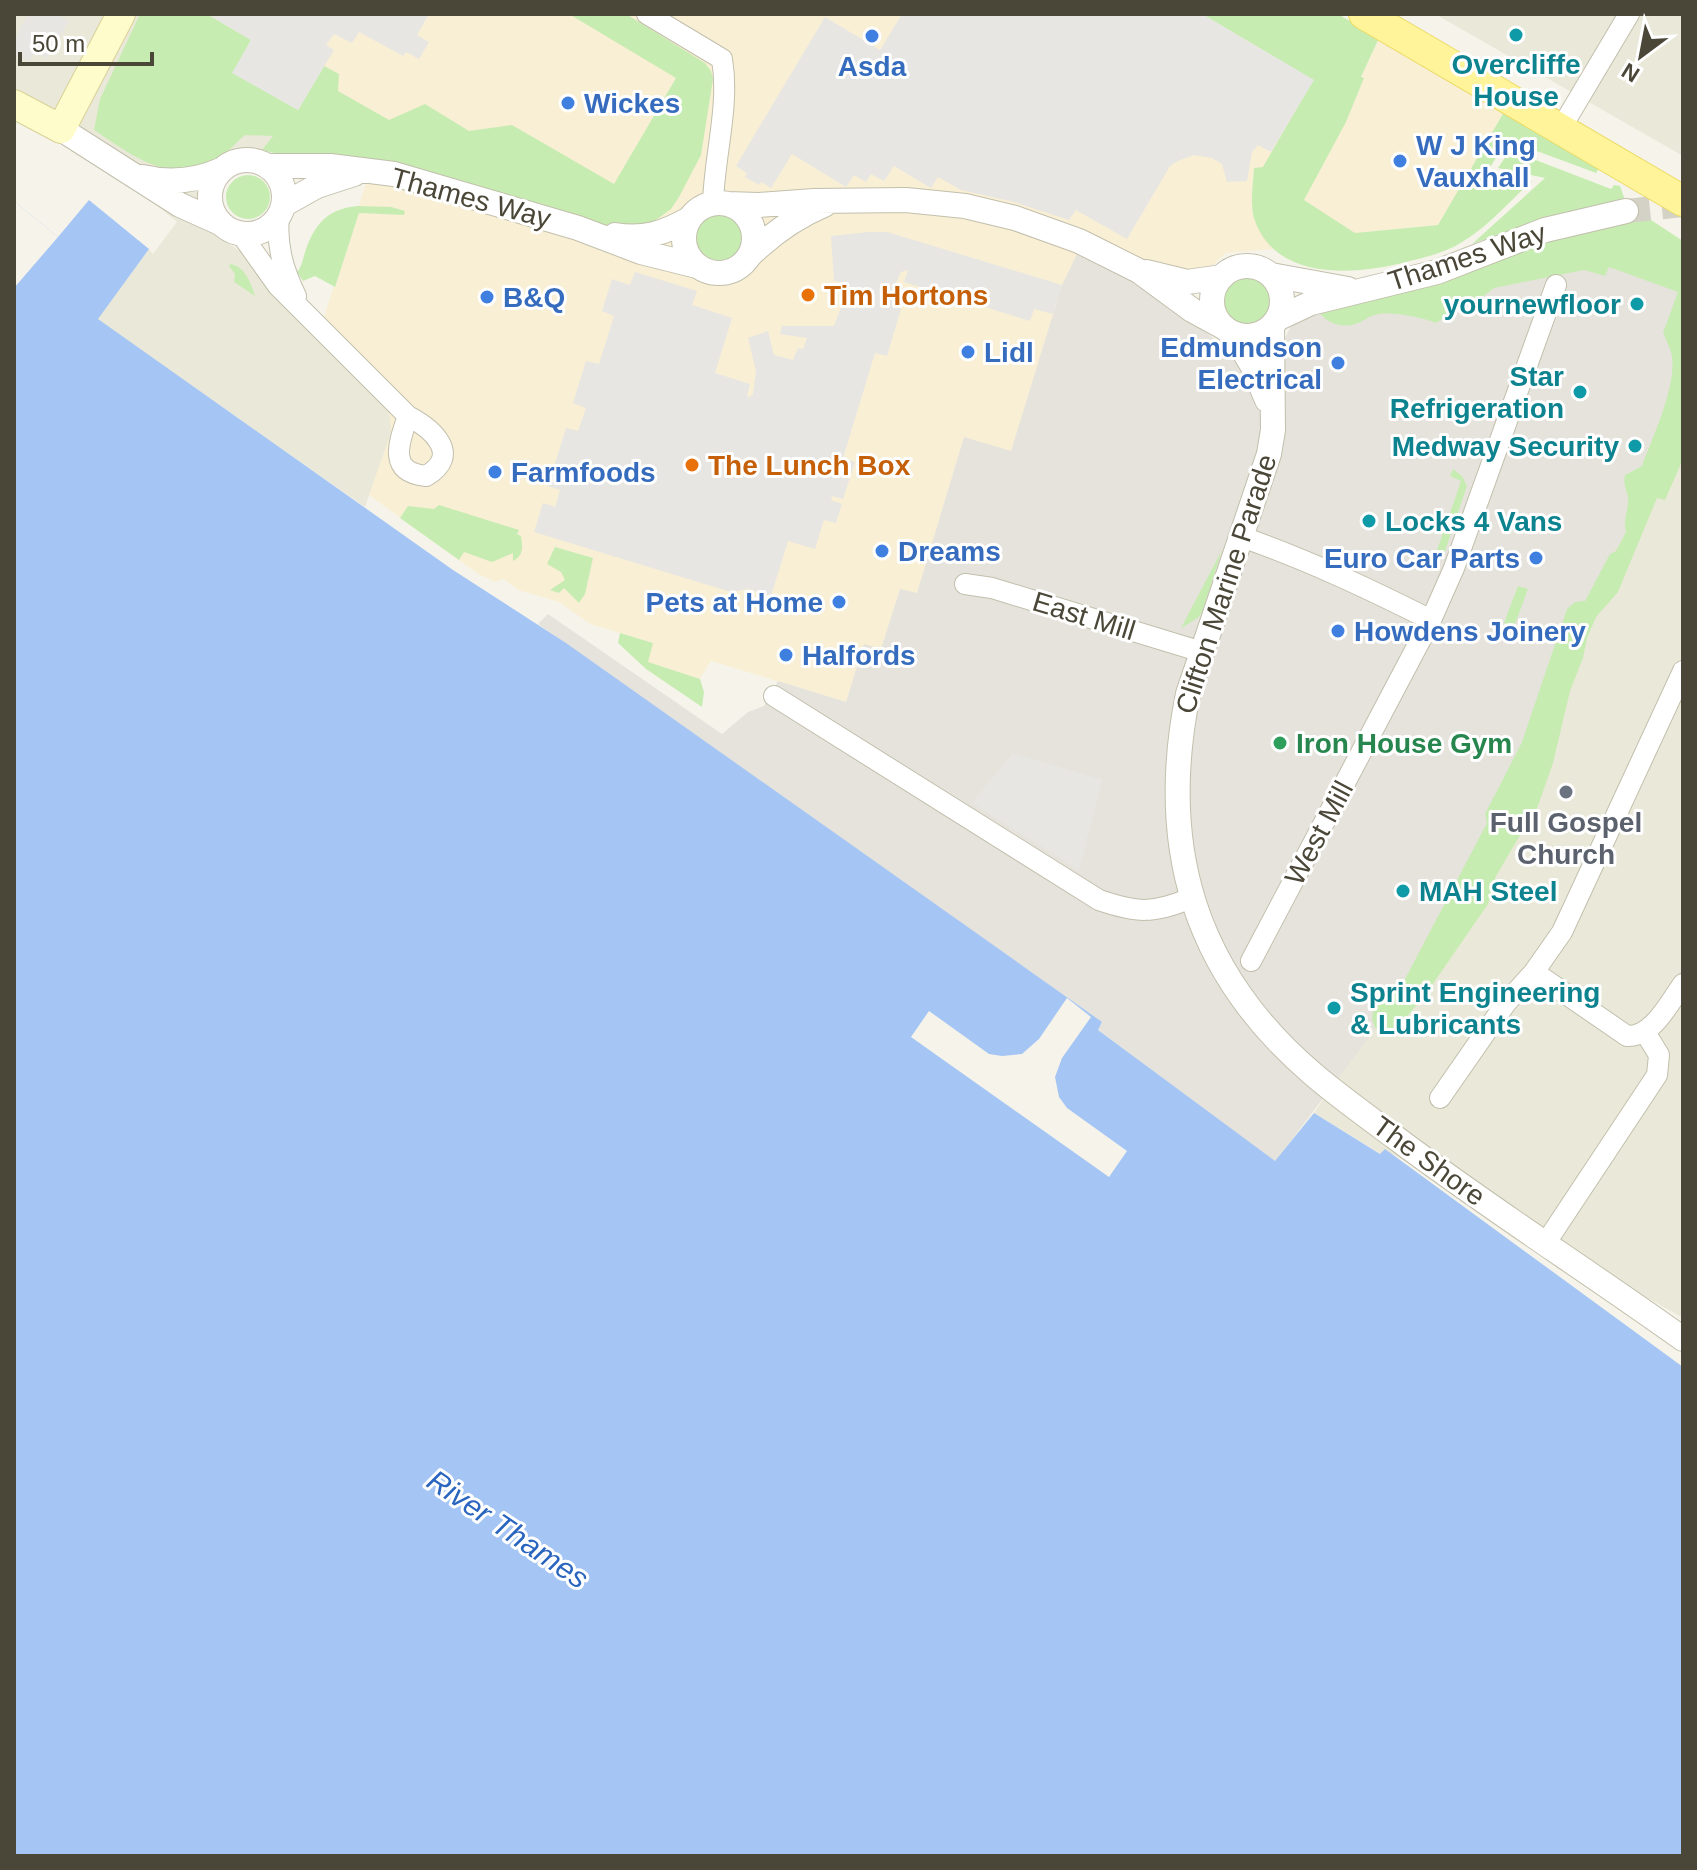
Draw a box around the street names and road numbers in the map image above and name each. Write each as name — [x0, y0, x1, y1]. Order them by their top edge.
street label: Thames Way — [388, 162, 554, 234]
street label: Thames Way — [1384, 217, 1550, 297]
street label: Clifton Marine Parade — [1169, 450, 1283, 718]
street label: East Mill — [1029, 586, 1139, 646]
street label: West Mill — [1279, 776, 1359, 890]
street label: The Shore — [1367, 1110, 1491, 1212]

